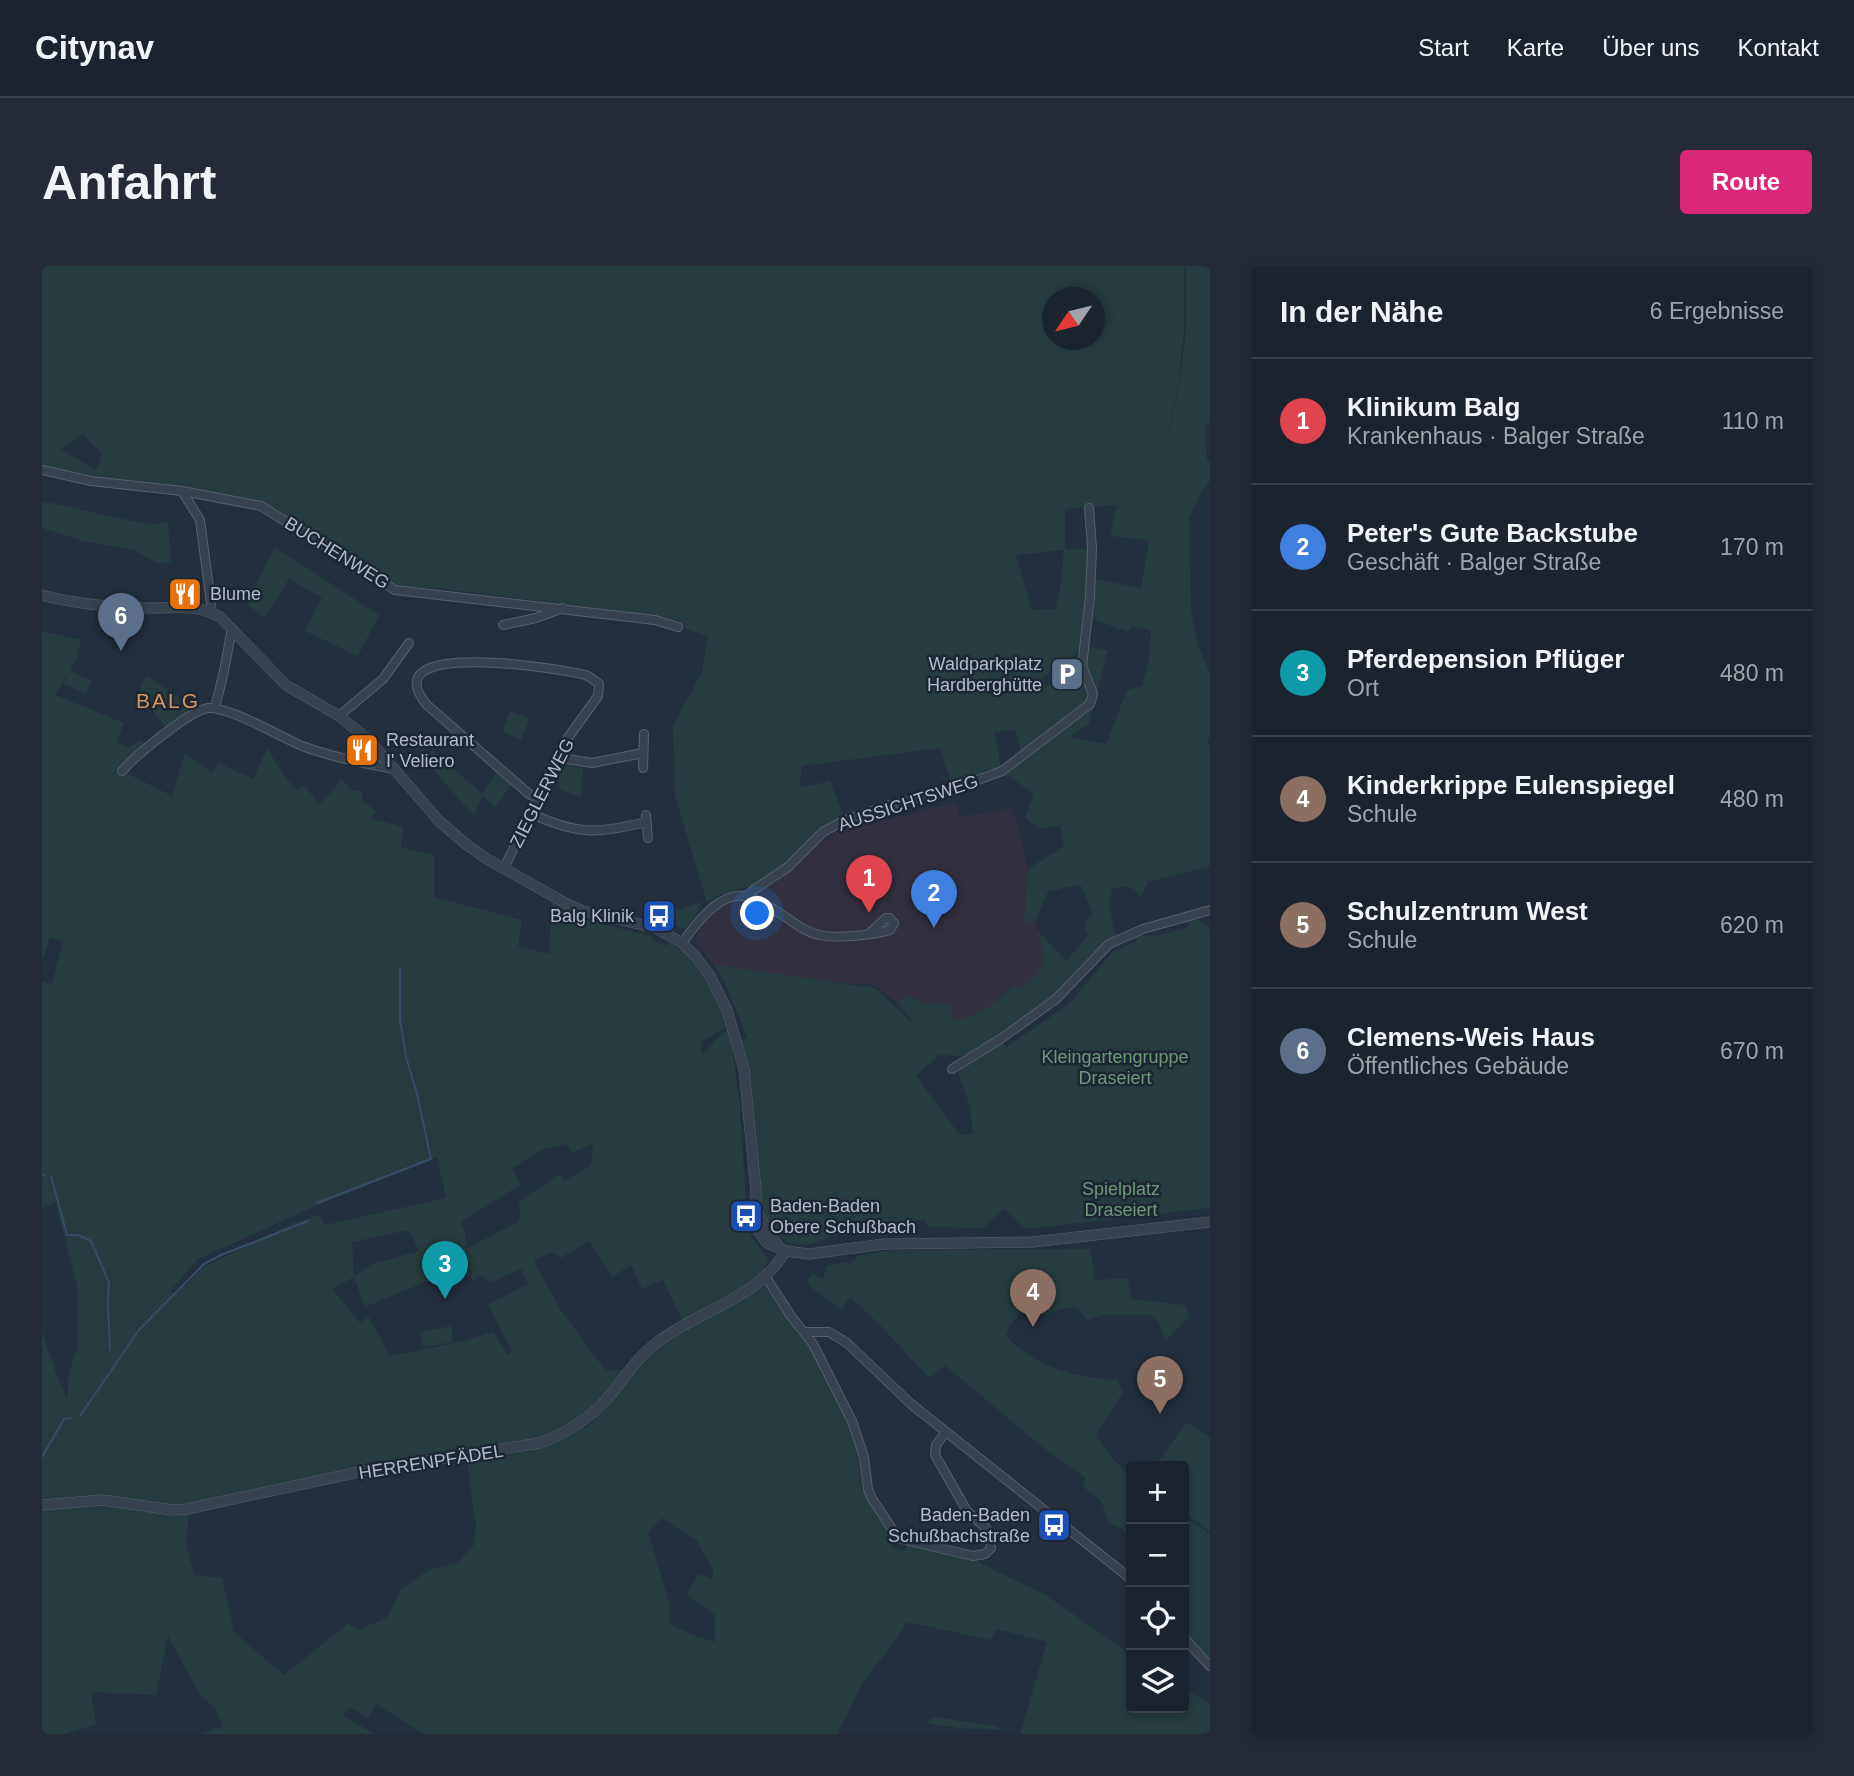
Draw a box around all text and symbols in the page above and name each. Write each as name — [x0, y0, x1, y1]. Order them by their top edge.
text: Citynav — [35, 29, 154, 66]
text: Start — [1418, 34, 1469, 61]
text: Karte — [1507, 34, 1564, 61]
text: Über uns — [1602, 34, 1700, 61]
text: Kontakt — [1738, 34, 1819, 61]
button: Route — [1680, 150, 1812, 214]
text: Anfahrt — [42, 155, 216, 209]
north arrow — [1042, 287, 1105, 350]
text: In der Nähe — [1280, 295, 1443, 328]
text: 6 Ergebnisse — [1650, 298, 1784, 324]
text: Klinikum Balg — [1347, 392, 1520, 422]
text: 1 — [1297, 408, 1309, 434]
text: 110 m — [1722, 408, 1784, 434]
text: Krankenhaus · Balger Straße — [1347, 423, 1645, 449]
street label: BUCHENWEG — [281, 513, 393, 593]
text: Peter's Gute Backstube — [1347, 518, 1638, 548]
text: 2 — [1297, 534, 1309, 560]
text: 170 m — [1720, 534, 1784, 560]
text: Geschäft · Balger Straße — [1347, 549, 1601, 575]
restaurant icon: Blume — [166, 575, 204, 613]
place label: Blume — [210, 584, 261, 604]
pin: 6 — [98, 593, 144, 651]
text: Pferdepension Pflüger — [1347, 644, 1624, 674]
place label: Waldparkplatz Hardberghütte — [927, 654, 1042, 695]
parking icon: Waldparkplatz Hardberghütte — [1048, 655, 1086, 693]
text: 3 — [1297, 660, 1309, 686]
text: 480 m — [1720, 660, 1784, 686]
text: Ort — [1347, 675, 1379, 701]
district label: BALG — [136, 689, 200, 712]
place label: Restaurant I' Veliero — [386, 730, 474, 771]
restaurant icon: Restaurant I' Veliero — [343, 731, 381, 769]
street label: ZIEGLERWEG — [506, 735, 578, 851]
text: Kinderkrippe Eulenspiegel — [1347, 770, 1675, 800]
street label: AUSSICHTSWEG — [835, 771, 981, 835]
text: 4 — [1297, 786, 1309, 812]
text: 480 m — [1720, 786, 1784, 812]
text: Schule — [1347, 801, 1417, 827]
pin: 1 — [846, 855, 892, 913]
pin: 2 — [911, 870, 957, 928]
your location — [740, 896, 774, 930]
text: Schulzentrum West — [1347, 896, 1588, 926]
bus stop icon: Balg Klinik — [640, 897, 678, 935]
place label: Balg Klinik — [550, 906, 635, 926]
text: 5 — [1297, 912, 1309, 938]
text: 620 m — [1720, 912, 1784, 938]
text: Schule — [1347, 927, 1417, 953]
text: Clemens-Weis Haus — [1347, 1022, 1595, 1052]
text: 6 — [1297, 1038, 1309, 1064]
text: 670 m — [1720, 1038, 1784, 1064]
park label: Kleingartengruppe Draseiert — [1041, 1047, 1189, 1088]
text: Öffentliches Gebäude — [1347, 1053, 1569, 1079]
park label: Spielplatz Draseiert — [1082, 1179, 1160, 1220]
place label: Baden-Baden Obere Schußbach — [770, 1196, 916, 1237]
bus stop icon: Baden-Baden Obere Schußbach — [727, 1197, 765, 1235]
pin: 3 — [422, 1241, 468, 1299]
pin: 4 — [1010, 1269, 1056, 1327]
pin: 5 — [1137, 1356, 1183, 1414]
street label: HERRENPFÄDEL — [357, 1441, 505, 1483]
map controls — [1126, 1461, 1189, 1713]
button: + — [1126, 1461, 1189, 1524]
place label: Baden-Baden Schußbachstraße — [888, 1505, 1030, 1546]
bus stop icon: Baden-Baden Schußbachstraße — [1035, 1506, 1073, 1544]
button: − — [1126, 1524, 1189, 1587]
button: locate — [1126, 1587, 1189, 1650]
button: layers — [1126, 1650, 1189, 1713]

